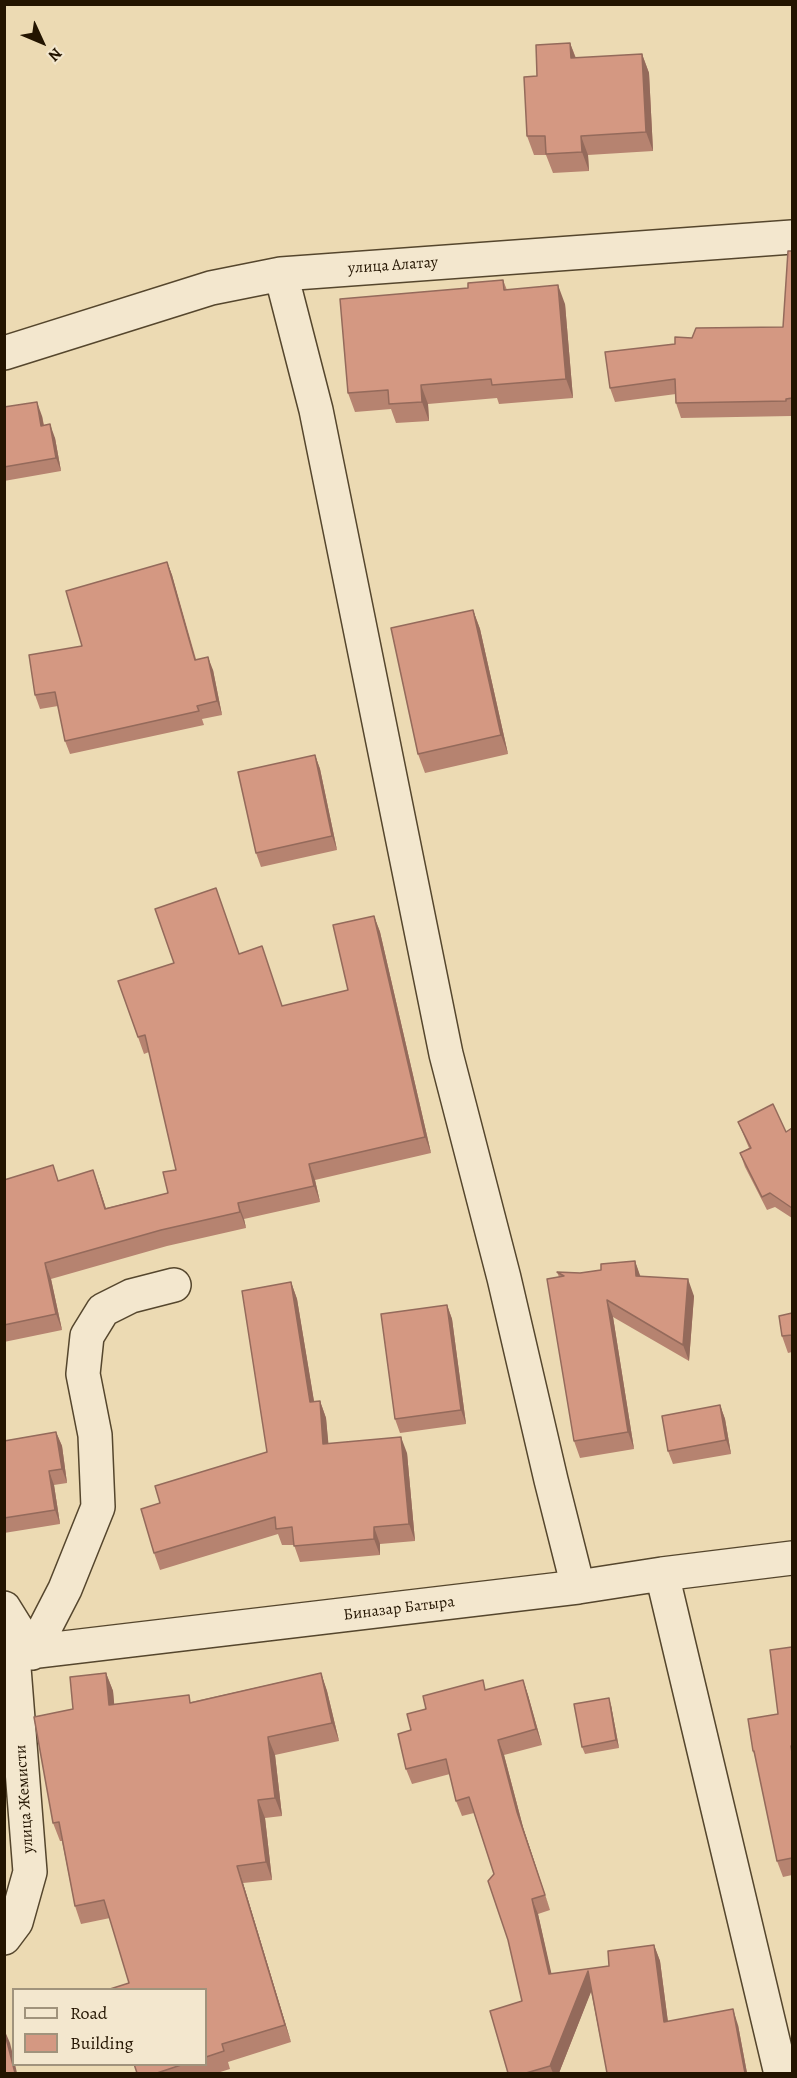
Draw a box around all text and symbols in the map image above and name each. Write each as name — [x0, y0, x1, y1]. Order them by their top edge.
north arrow — [12, 12, 72, 72]
text: N — [43, 43, 67, 66]
street label: улица Алатау — [347, 253, 439, 279]
street label: Биназар Батыра — [342, 1593, 456, 1625]
street label: улица Жемисти — [12, 1744, 38, 1854]
legend — [12, 1988, 207, 2066]
text: Road — [70, 2001, 107, 2025]
text: Building — [70, 2031, 134, 2055]

